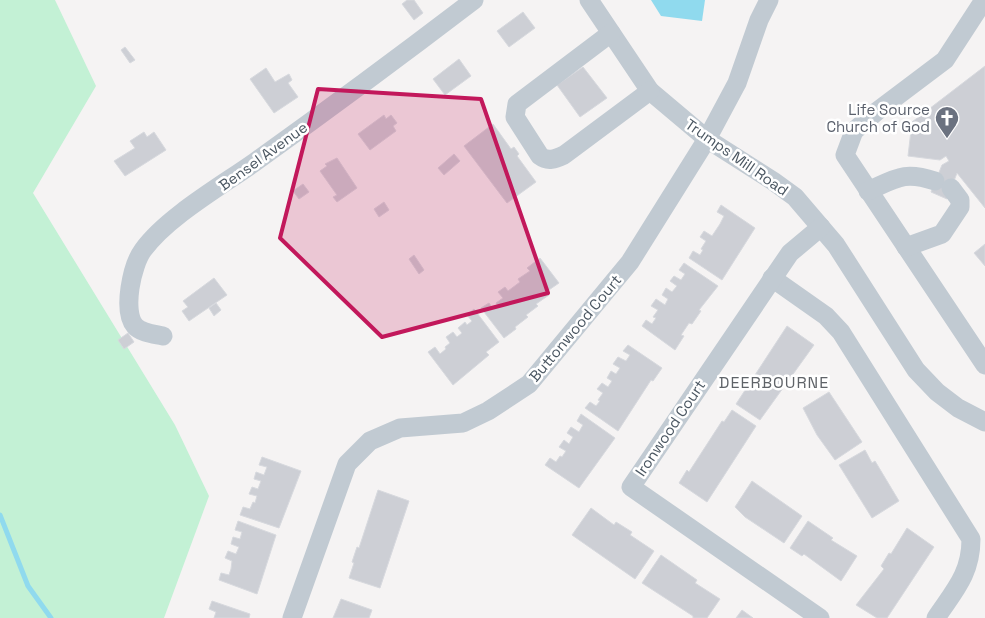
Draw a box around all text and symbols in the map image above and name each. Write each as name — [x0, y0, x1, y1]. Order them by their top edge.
place label: Life Source Church of God — [826, 100, 930, 136]
church icon: Life Source Church of God — [934, 105, 960, 139]
street label: Trumps Mill Road — [682, 114, 792, 200]
street label: Bensel Avenue — [215, 117, 311, 195]
street label: Buttonwood Court — [525, 271, 625, 385]
district label: DEERBOURNE — [719, 372, 829, 393]
street label: Ironwood Court — [631, 376, 709, 480]

